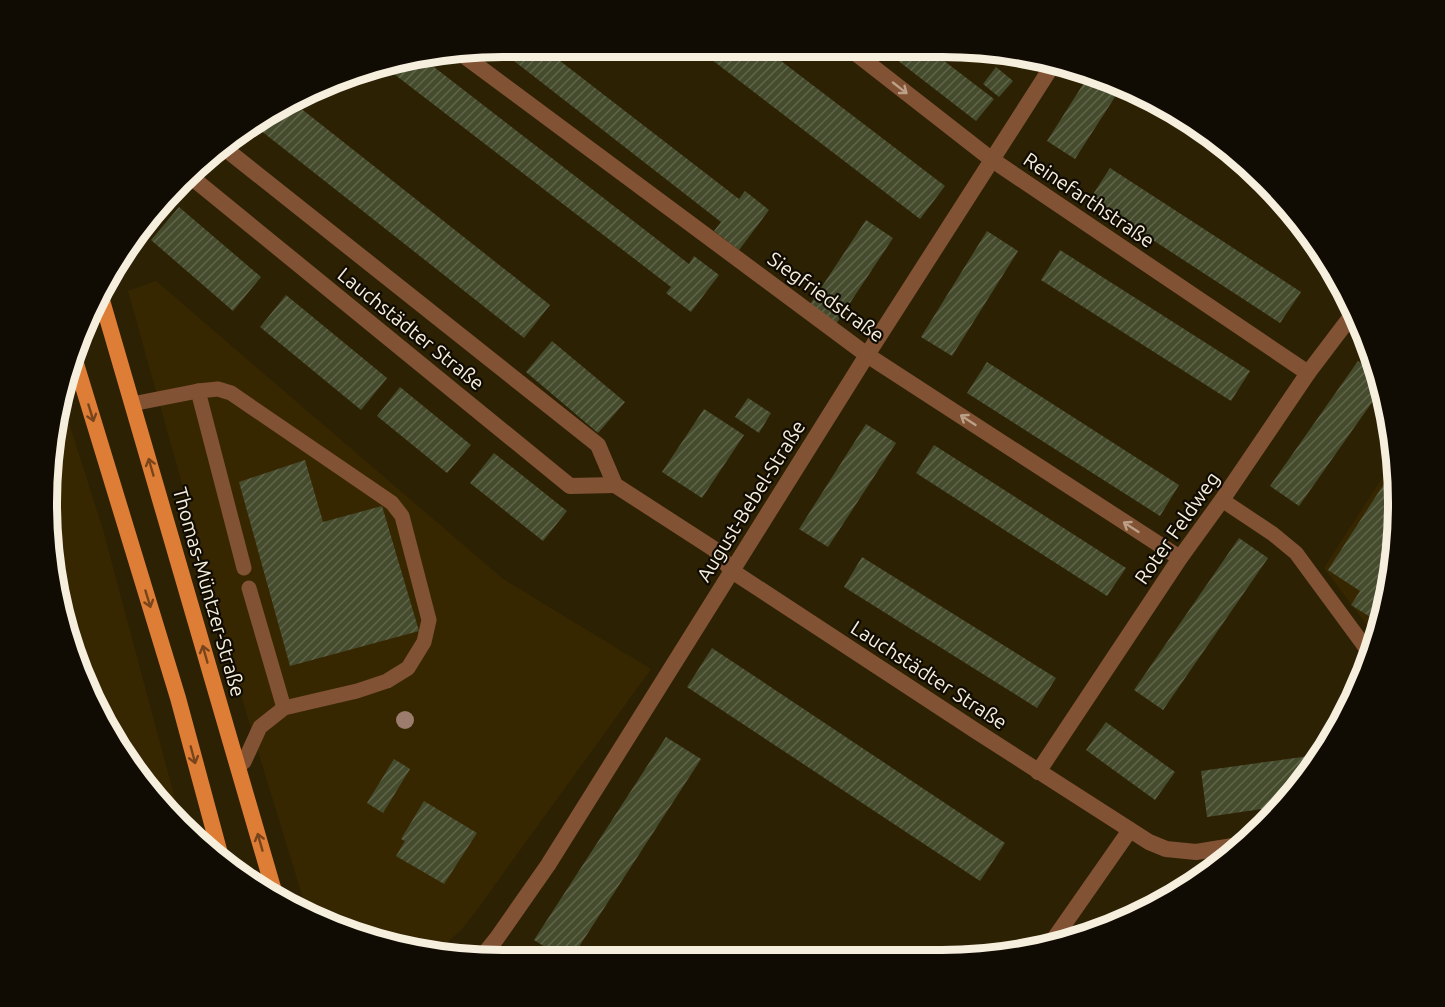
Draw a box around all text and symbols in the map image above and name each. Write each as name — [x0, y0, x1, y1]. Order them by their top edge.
one-way arrow — [892, 82, 908, 95]
street label: Reinefarthstraße — [1019, 147, 1159, 252]
street label: Siegfriedstraße — [764, 247, 889, 347]
street label: Lauchstädter Straße — [334, 263, 489, 395]
one-way arrow — [86, 403, 97, 422]
one-way arrow — [960, 414, 976, 426]
street label: August-Bebel-Straße — [692, 416, 810, 586]
one-way arrow — [145, 458, 156, 477]
street label: Roter Feldweg — [1129, 467, 1224, 588]
street label: Thomas-Müntzer-Straße — [169, 485, 250, 699]
one-way arrow — [1123, 520, 1140, 532]
one-way arrow — [143, 590, 154, 609]
street label: Lauchstädter Straße — [847, 616, 1012, 734]
one-way arrow — [199, 645, 210, 664]
one-way arrow — [188, 745, 199, 764]
one-way arrow — [254, 833, 265, 852]

